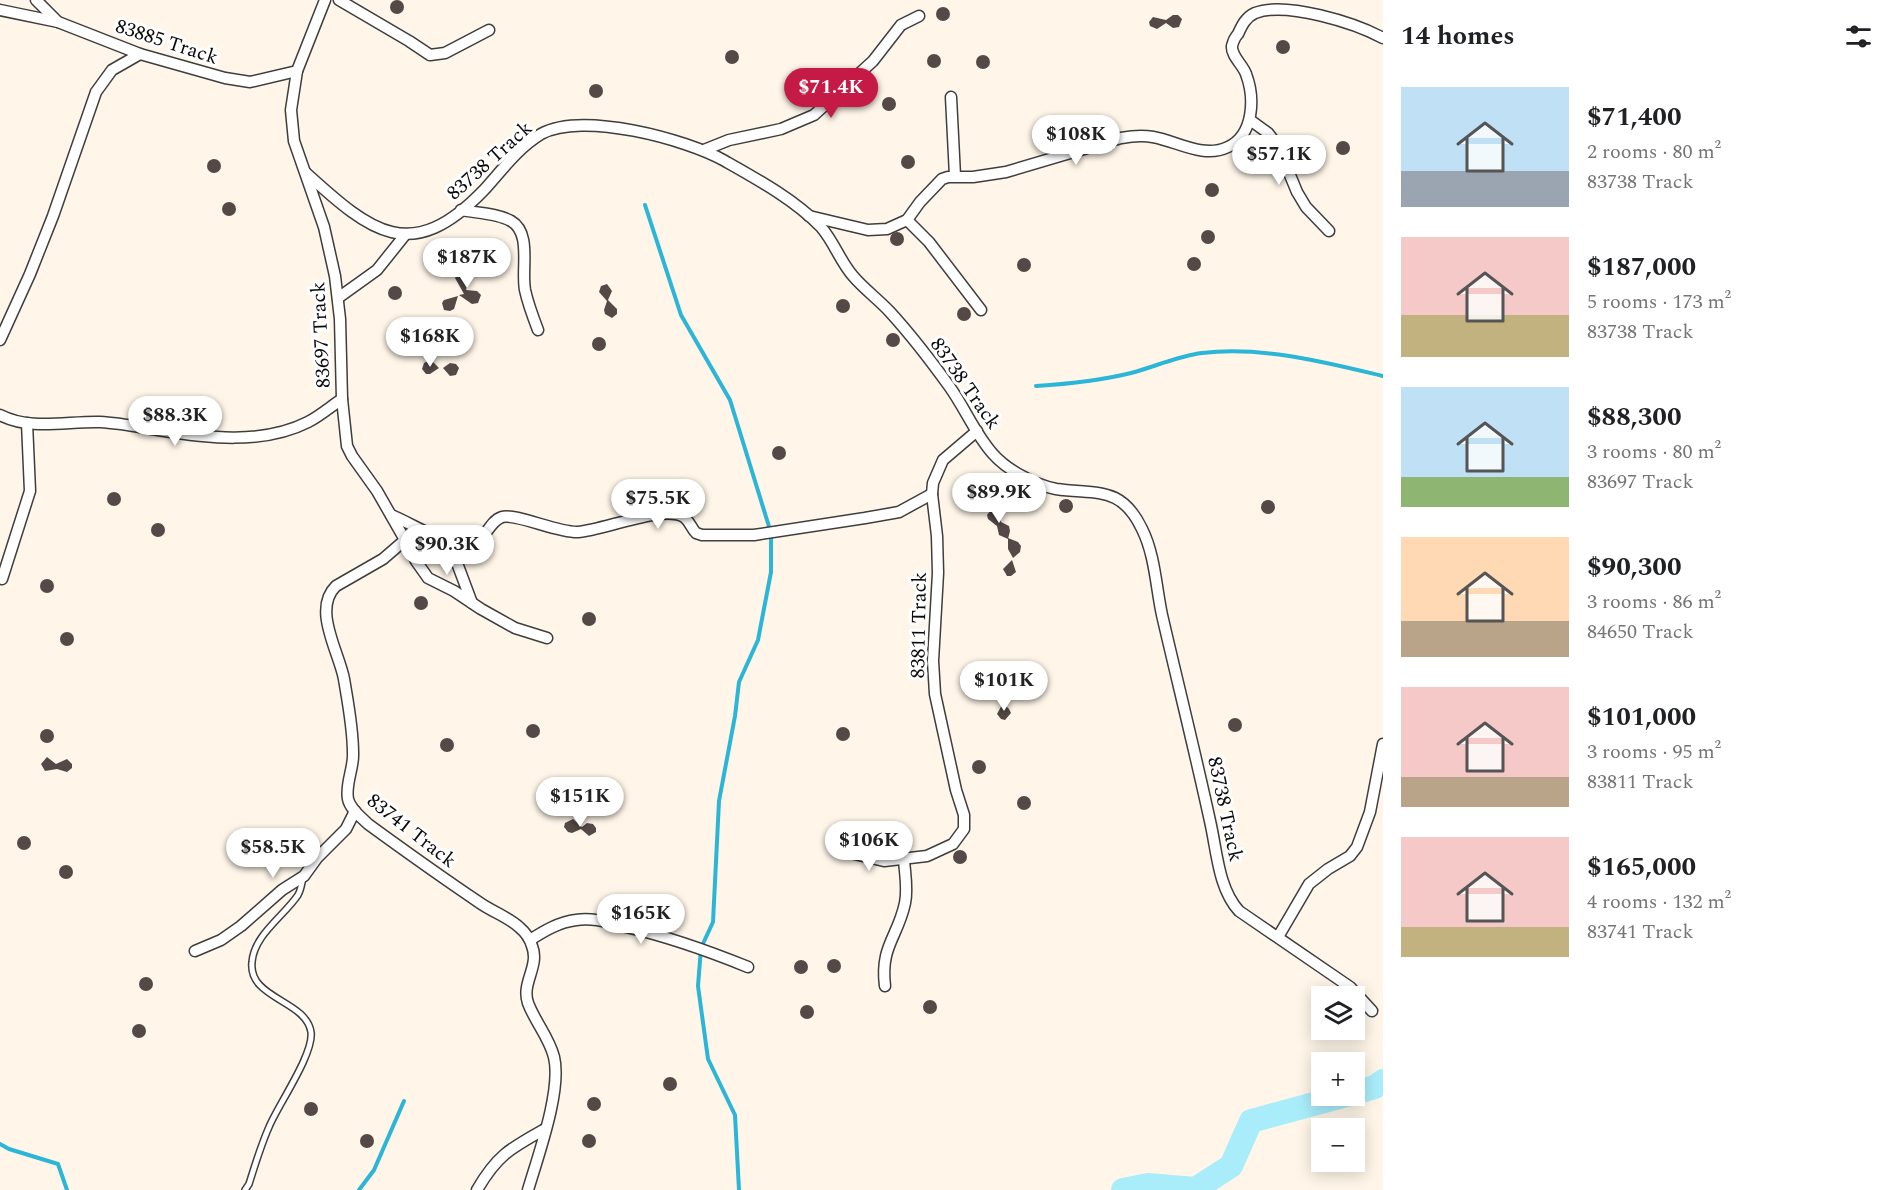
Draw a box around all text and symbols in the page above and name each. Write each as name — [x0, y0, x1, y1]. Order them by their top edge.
street label: 83885 Track — [111, 11, 222, 73]
text: 14 homes — [1401, 16, 1515, 56]
icon: filters — [1842, 20, 1875, 53]
pin: $71.4K — [782, 68, 880, 119]
text: $71.4K — [798, 72, 864, 102]
text: $71,400 — [1587, 97, 1681, 137]
icon: home — [1449, 111, 1521, 183]
street label: 83738 Track — [440, 114, 539, 208]
pin: $108K — [1034, 115, 1118, 166]
text: $108K — [1046, 119, 1106, 149]
pin: $57.1K — [1230, 135, 1328, 186]
text: 2 rooms · 80 m² — [1587, 137, 1721, 167]
text: $57.1K — [1246, 139, 1312, 169]
text: 83738 Track — [1587, 167, 1694, 197]
pin: $187K — [425, 238, 509, 289]
text: $187K — [437, 242, 497, 272]
text: $187,000 — [1587, 247, 1696, 287]
icon: home — [1449, 261, 1521, 333]
street label: 83697 Track — [303, 281, 339, 389]
text: 5 rooms · 173 m² — [1587, 287, 1731, 317]
pin: $168K — [388, 317, 472, 368]
text: 83738 Track — [1587, 317, 1694, 347]
text: $168K — [400, 321, 460, 351]
street label: 83738 Track — [922, 331, 1008, 436]
pin: $88.3K — [126, 396, 224, 447]
text: $88,300 — [1587, 397, 1681, 437]
text: $88.3K — [142, 400, 208, 430]
icon: home — [1449, 411, 1521, 483]
text: 3 rooms · 80 m² — [1587, 437, 1721, 467]
text: 83697 Track — [1587, 467, 1694, 497]
pin: $89.9K — [950, 473, 1048, 524]
text: $89.9K — [966, 477, 1032, 507]
pin: $75.5K — [609, 479, 707, 530]
text: $75.5K — [625, 483, 691, 513]
pin: $90.3K — [398, 525, 496, 576]
text: $90.3K — [414, 529, 480, 559]
text: $90,300 — [1587, 547, 1681, 587]
icon: home — [1449, 561, 1521, 633]
street label: 83811 Track — [903, 571, 935, 679]
text: 3 rooms · 86 m² — [1587, 587, 1721, 617]
text: 84650 Track — [1587, 617, 1694, 647]
pin: $101K — [962, 661, 1046, 712]
text: $101K — [974, 665, 1034, 695]
text: $101,000 — [1587, 697, 1696, 737]
icon: home — [1449, 711, 1521, 783]
text: 3 rooms · 95 m² — [1587, 737, 1721, 767]
street label: 83738 Track — [1199, 754, 1251, 864]
text: 83811 Track — [1587, 767, 1694, 797]
pin: $151K — [538, 777, 622, 828]
text: $151K — [550, 781, 610, 811]
street label: 83741 Track — [360, 786, 463, 875]
pin: $106K — [827, 821, 911, 872]
text: $106K — [839, 825, 899, 855]
pin: $58.5K — [224, 828, 322, 879]
text: $58.5K — [240, 832, 306, 862]
text: $165,000 — [1587, 847, 1696, 887]
icon: home — [1449, 861, 1521, 933]
text: 4 rooms · 132 m² — [1587, 887, 1731, 917]
pin: $165K — [599, 894, 683, 945]
text: $165K — [611, 898, 671, 928]
text: 83741 Track — [1587, 917, 1694, 947]
map controls — [1311, 986, 1365, 1172]
button: layers — [1311, 986, 1365, 1040]
button: + — [1311, 1052, 1365, 1106]
button: − — [1311, 1118, 1365, 1172]

